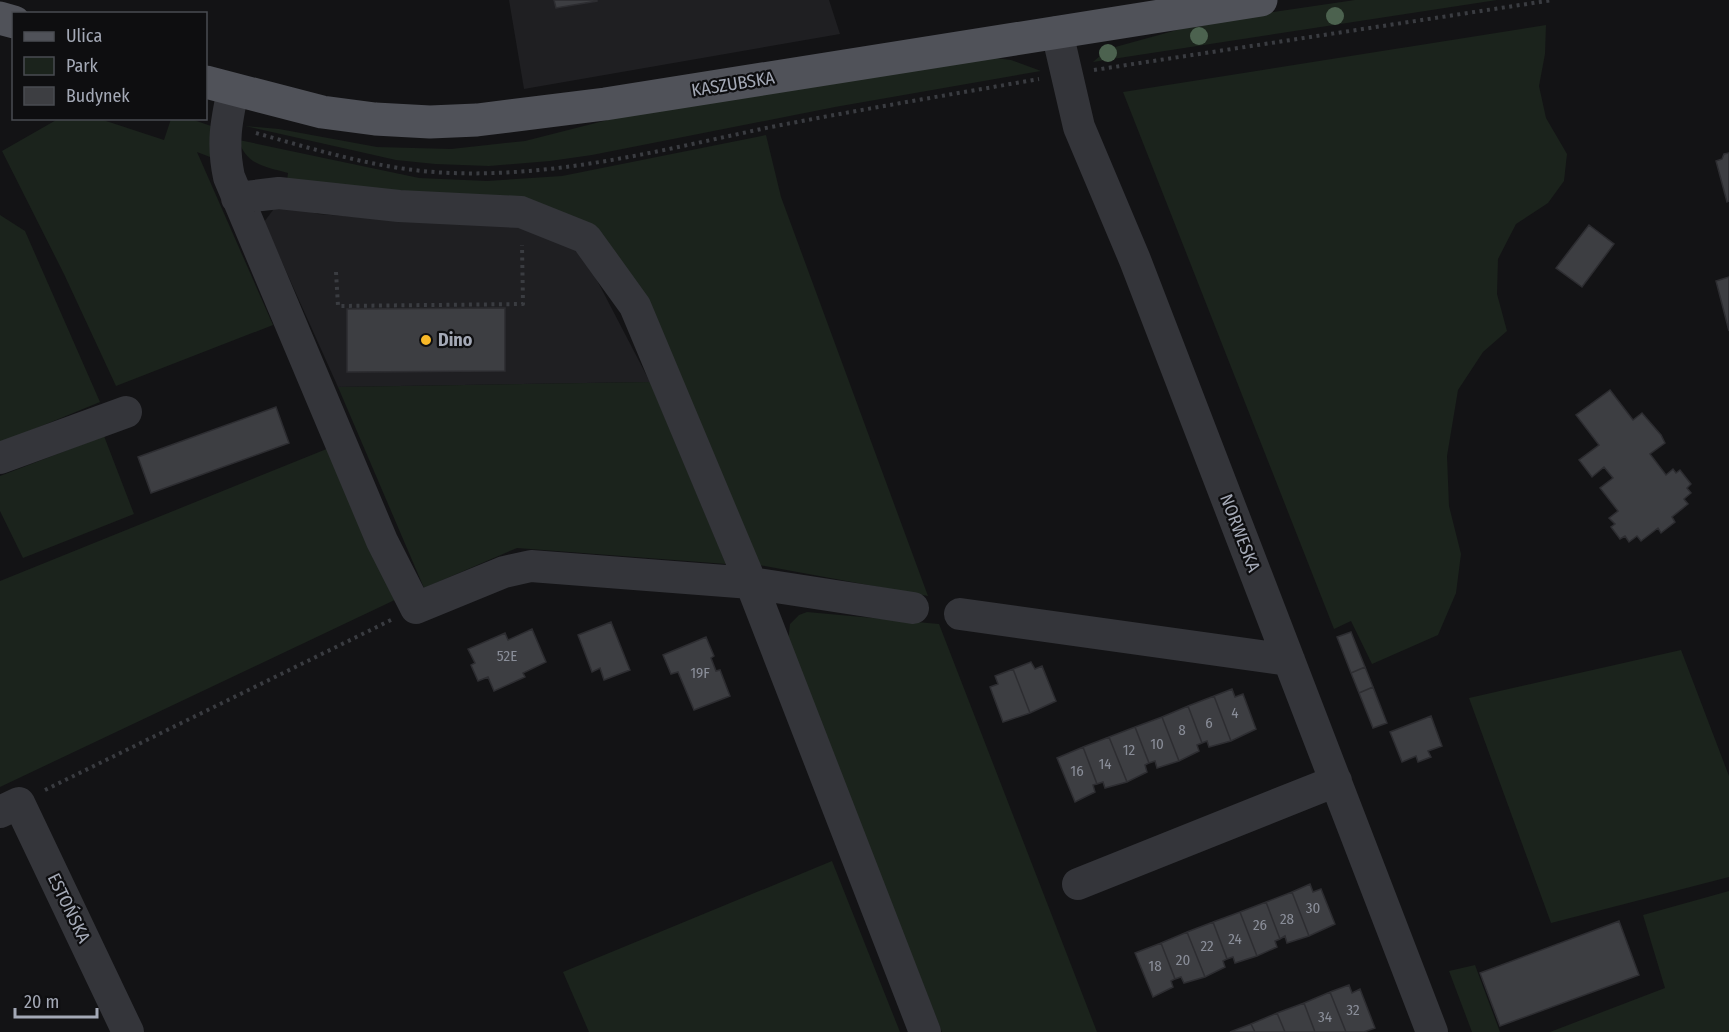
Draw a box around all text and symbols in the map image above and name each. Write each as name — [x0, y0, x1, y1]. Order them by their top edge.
legend — [12, 12, 207, 120]
text: Ulica — [66, 25, 102, 47]
text: Park — [66, 55, 99, 77]
street label: KASZUBSKA — [690, 66, 777, 101]
text: Budynek — [66, 85, 130, 107]
place label: Dino — [438, 329, 473, 351]
marker: Dino — [419, 333, 433, 347]
street label: NORWESKA — [1215, 491, 1265, 576]
house number: 52E — [497, 647, 517, 665]
house number: 19F — [690, 664, 710, 682]
house number: 4 — [1231, 704, 1239, 722]
house number: 6 — [1205, 714, 1213, 732]
house number: 8 — [1178, 721, 1186, 739]
house number: 10 — [1150, 735, 1164, 753]
house number: 12 — [1123, 741, 1136, 759]
house number: 14 — [1098, 755, 1112, 773]
house number: 16 — [1070, 762, 1084, 780]
street label: ESTOŃSKA — [43, 869, 96, 947]
house number: 30 — [1306, 899, 1320, 917]
house number: 28 — [1280, 910, 1294, 928]
house number: 26 — [1253, 916, 1267, 934]
house number: 24 — [1228, 930, 1242, 948]
house number: 22 — [1200, 937, 1214, 955]
house number: 20 — [1176, 951, 1190, 969]
house number: 18 — [1148, 957, 1162, 975]
scale bar — [15, 981, 98, 1019]
text: 20 m — [24, 991, 59, 1013]
house number: 32 — [1346, 1001, 1360, 1019]
house number: 34 — [1318, 1008, 1332, 1026]

